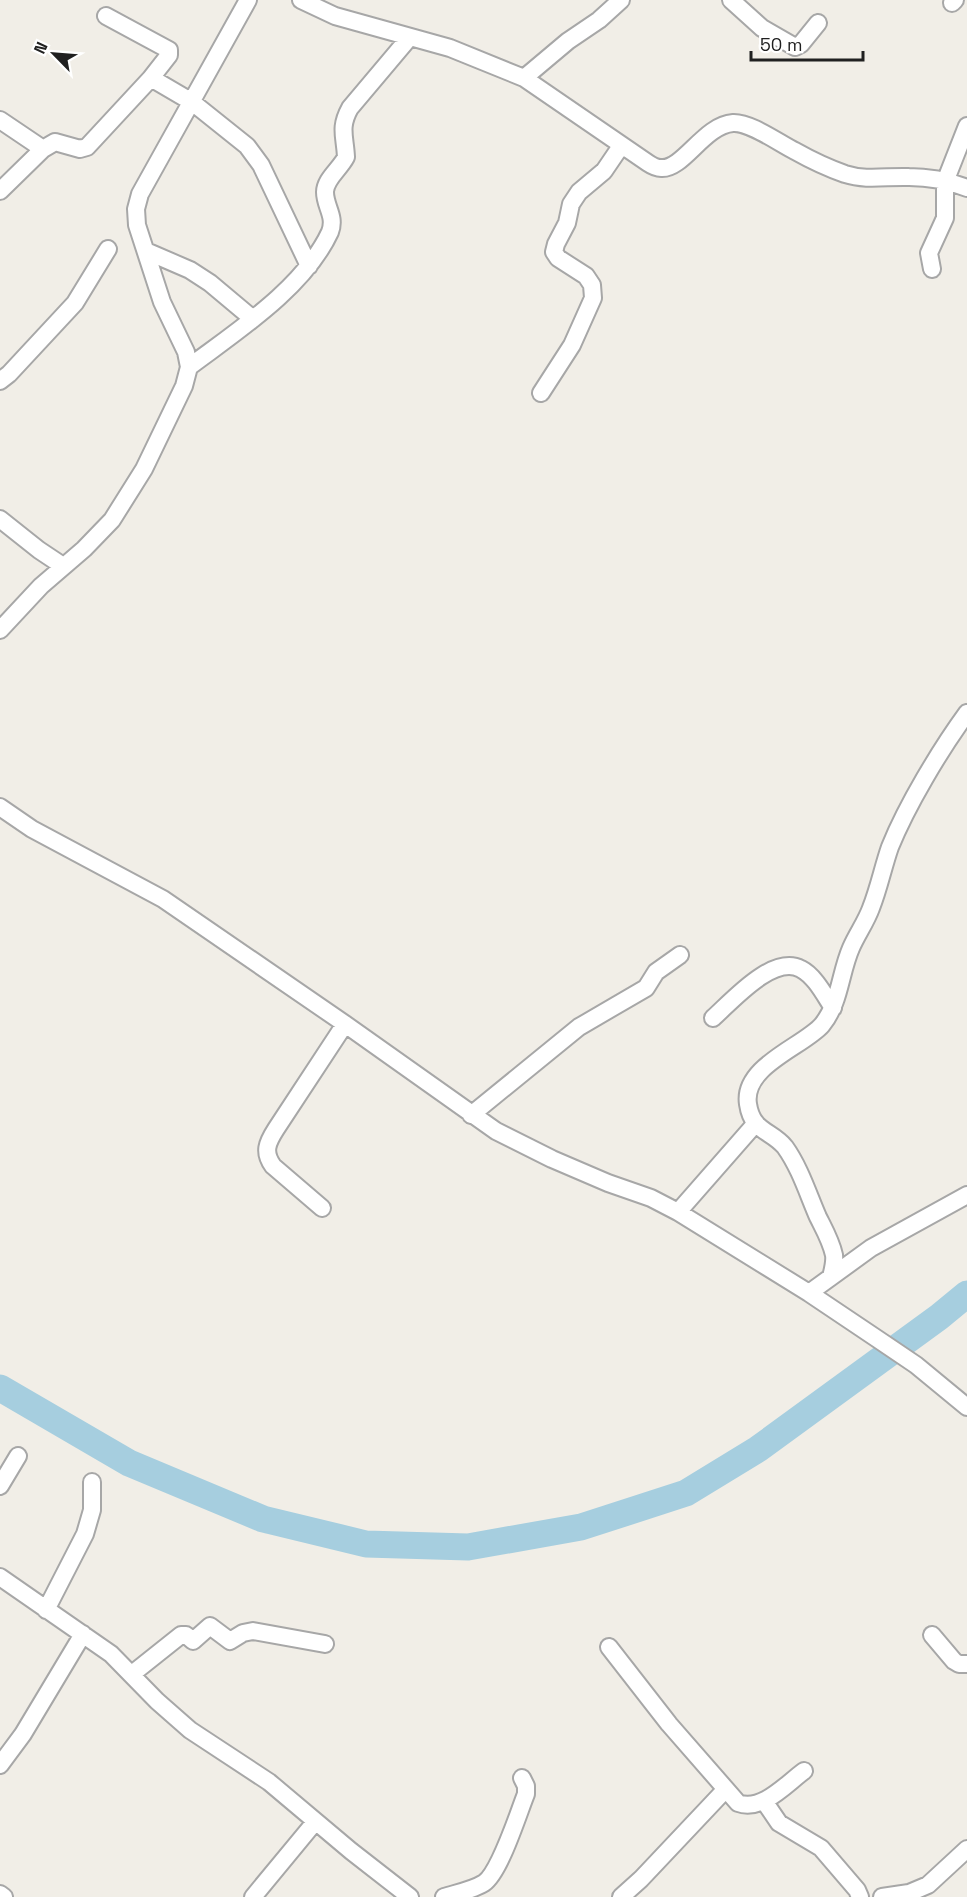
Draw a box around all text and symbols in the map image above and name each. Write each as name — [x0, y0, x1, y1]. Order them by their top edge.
north arrow — [24, 24, 84, 84]
scale bar — [751, 24, 864, 62]
text: 50 m — [760, 33, 802, 56]
text: N — [29, 39, 53, 57]

